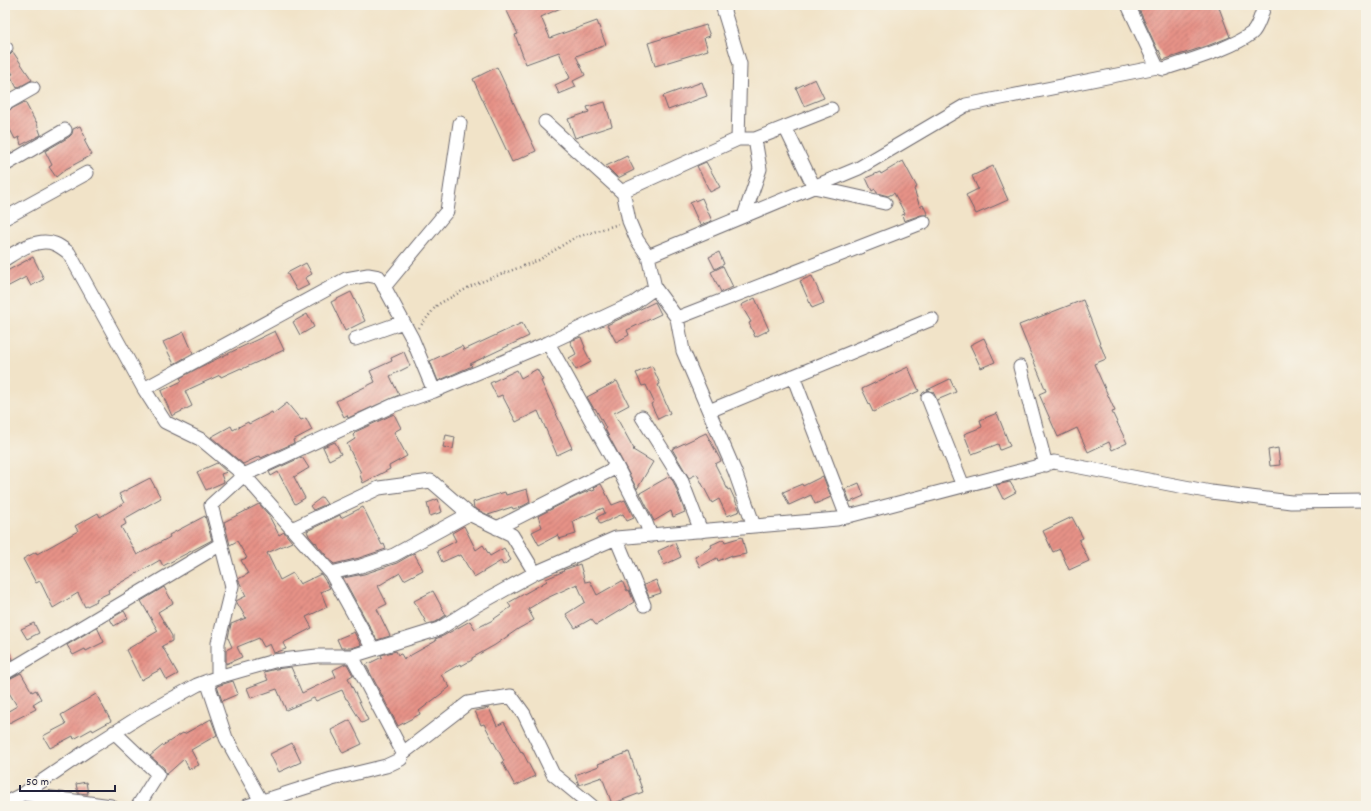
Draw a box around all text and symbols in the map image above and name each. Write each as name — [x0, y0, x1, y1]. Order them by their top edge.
scale bar — [20, 767, 115, 793]
text: 50 m — [26, 774, 49, 791]

